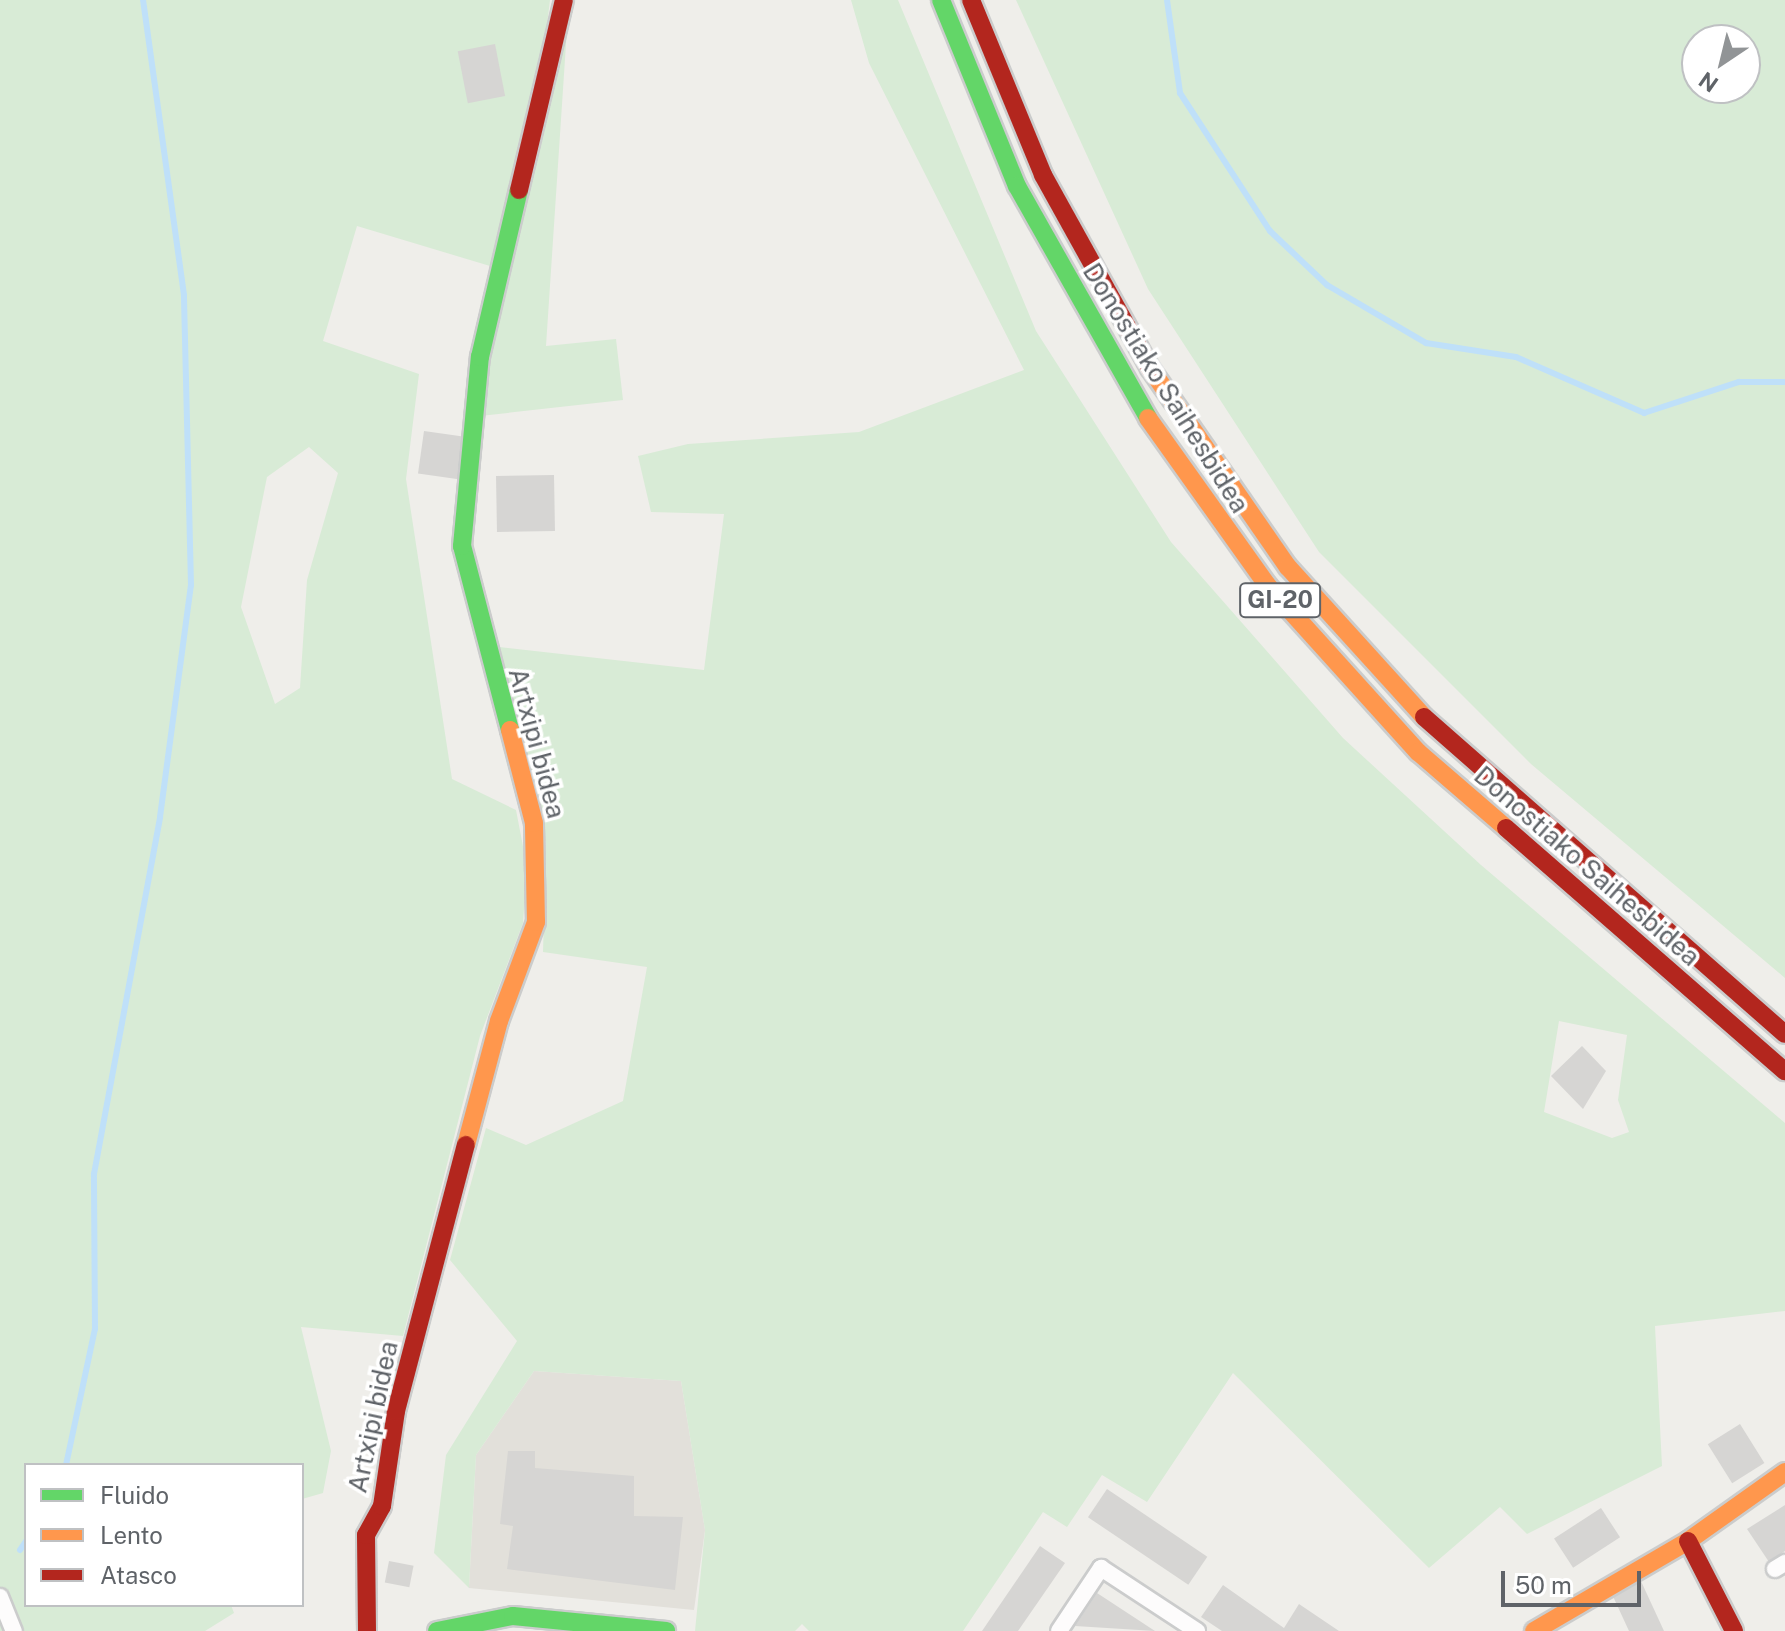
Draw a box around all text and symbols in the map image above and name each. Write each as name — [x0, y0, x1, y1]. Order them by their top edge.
north arrow — [1681, 24, 1761, 104]
text: N — [1694, 66, 1723, 98]
street label: Donostiako Saihesbidea — [1076, 257, 1256, 519]
road number: GI-20 — [1238, 580, 1322, 620]
street label: Artxipi bidea — [502, 664, 572, 822]
street label: Donostiako Saihesbidea — [1468, 760, 1706, 972]
street label: Artxipi bidea — [342, 1338, 404, 1496]
legend — [24, 1463, 304, 1607]
text: Fluido — [100, 1481, 169, 1509]
text: Lento — [100, 1521, 163, 1549]
scale bar — [1505, 1555, 1645, 1605]
text: Atasco — [100, 1561, 177, 1589]
text: 50 m — [1515, 1571, 1572, 1599]

